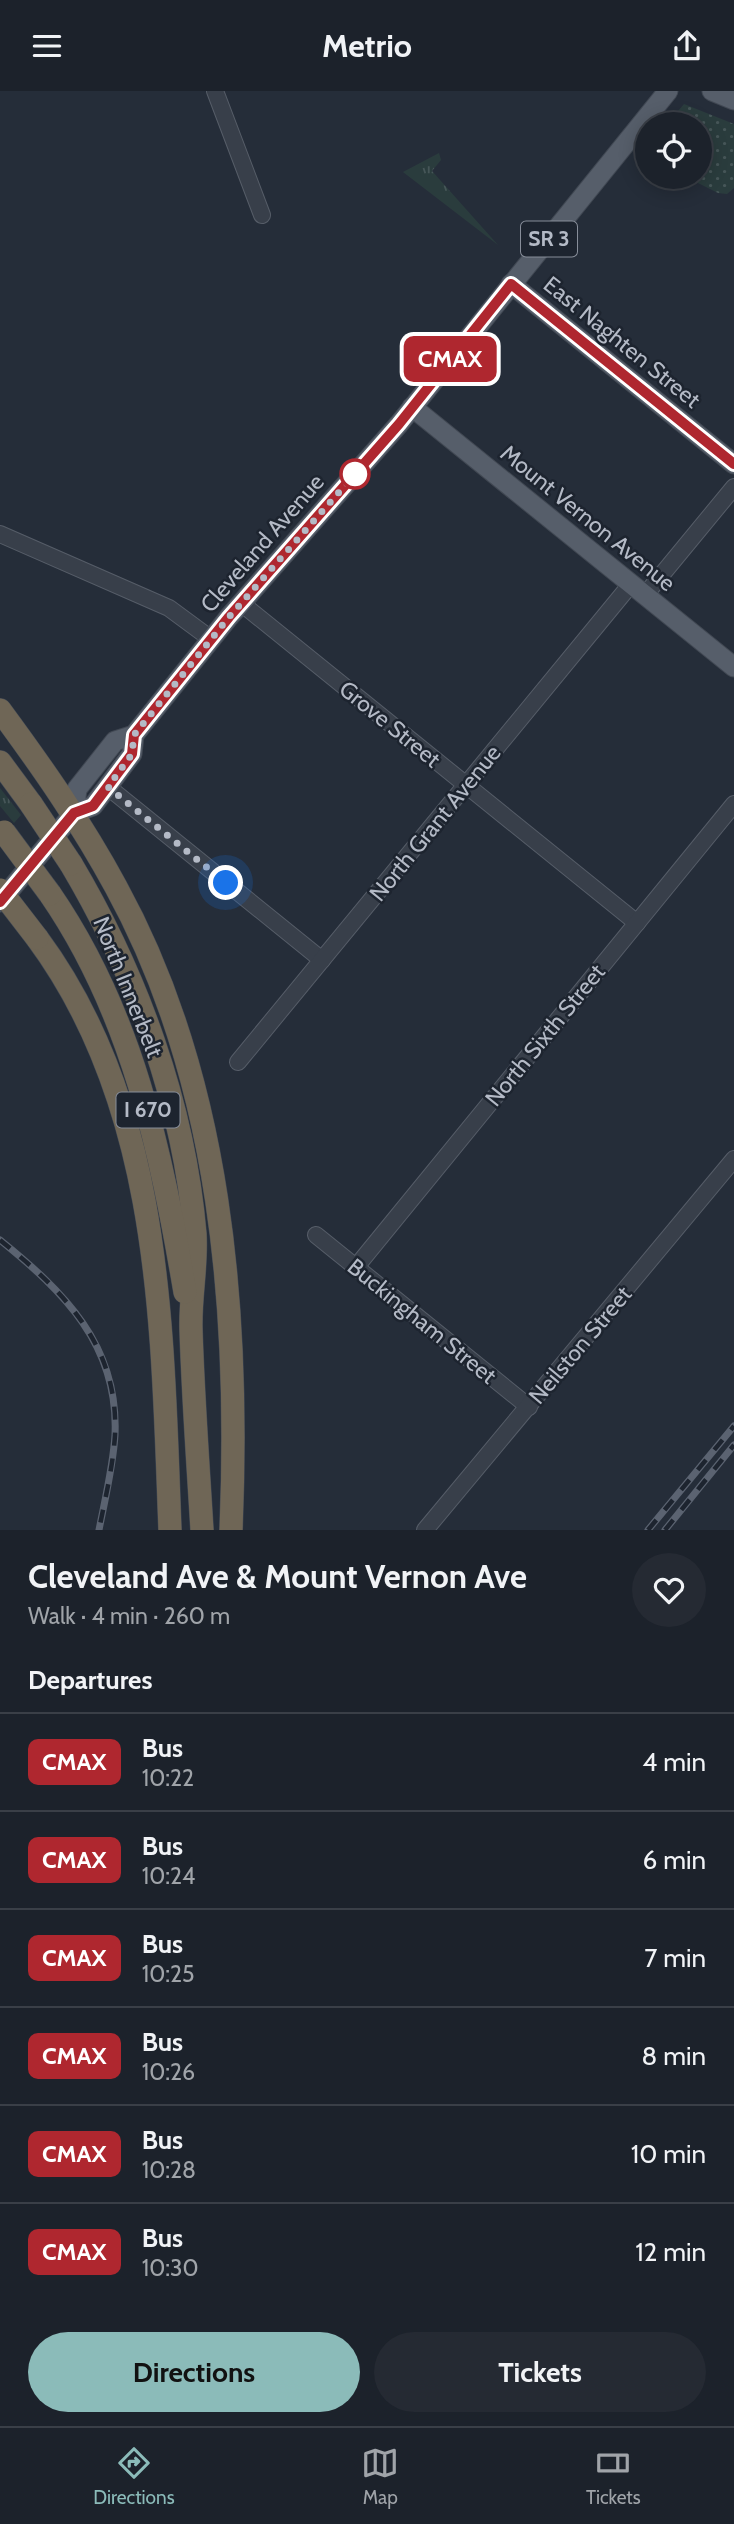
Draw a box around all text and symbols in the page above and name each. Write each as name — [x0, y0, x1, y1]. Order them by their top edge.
text: Metrio — [322, 26, 412, 65]
icon: menu — [28, 27, 66, 65]
icon: share — [668, 27, 706, 65]
map controls — [635, 112, 712, 189]
button: locate — [635, 112, 712, 189]
road number: SR 3 — [521, 221, 577, 257]
street label: East Naghten Street — [538, 270, 706, 414]
line badge: CMAX — [401, 336, 499, 382]
text: CMAX — [418, 344, 482, 373]
street label: Mount Vernon Avenue — [495, 439, 681, 597]
unlabelled marker — [340, 459, 370, 489]
street label: Cleveland Avenue — [194, 468, 330, 618]
street label: Grove Street — [334, 675, 446, 773]
street label: North Grant Avenue — [363, 739, 507, 907]
your location — [208, 865, 243, 900]
street label: North Innerbelt — [87, 913, 169, 1062]
street label: North Sixth Street — [479, 958, 611, 1112]
road number: I 670 — [116, 1093, 180, 1127]
street label: Buckingham Street — [342, 1252, 502, 1390]
street label: Neilston Street — [523, 1280, 637, 1410]
button: heart — [632, 1553, 706, 1627]
text: Cleveland Ave & Mount Vernon Ave — [28, 1556, 527, 1596]
text: Walk · 4 min · 260 m — [28, 1602, 230, 1630]
text: Departures — [28, 1664, 152, 1696]
text: Bus — [142, 1732, 183, 1764]
text: 4 min — [642, 1746, 706, 1778]
text: CMAX — [42, 1747, 107, 1776]
text: 10:22 — [142, 1764, 194, 1792]
text: Bus — [142, 1830, 183, 1862]
text: 6 min — [643, 1844, 706, 1876]
text: CMAX — [42, 1845, 107, 1874]
text: 10:24 — [142, 1862, 195, 1890]
text: Bus — [142, 1928, 183, 1960]
text: 7 min — [644, 1942, 706, 1974]
text: CMAX — [42, 1943, 107, 1972]
text: 10:25 — [142, 1960, 194, 1988]
text: Bus — [142, 2026, 183, 2058]
text: 8 min — [642, 2040, 706, 2072]
text: CMAX — [42, 2041, 107, 2070]
text: 10:26 — [142, 2058, 195, 2086]
text: Bus — [142, 2124, 183, 2156]
text: 10 min — [631, 2138, 706, 2170]
text: CMAX — [42, 2139, 107, 2168]
text: 10:28 — [142, 2156, 196, 2184]
text: Bus — [142, 2222, 183, 2254]
text: 12 min — [635, 2236, 706, 2268]
text: CMAX — [42, 2237, 107, 2266]
text: 10:30 — [142, 2254, 198, 2282]
button: Directions — [28, 2332, 360, 2412]
button: Tickets — [374, 2332, 706, 2412]
tab: Directions — [93, 2444, 175, 2509]
tab: Map — [361, 2444, 399, 2509]
tab: Tickets — [586, 2444, 641, 2509]

